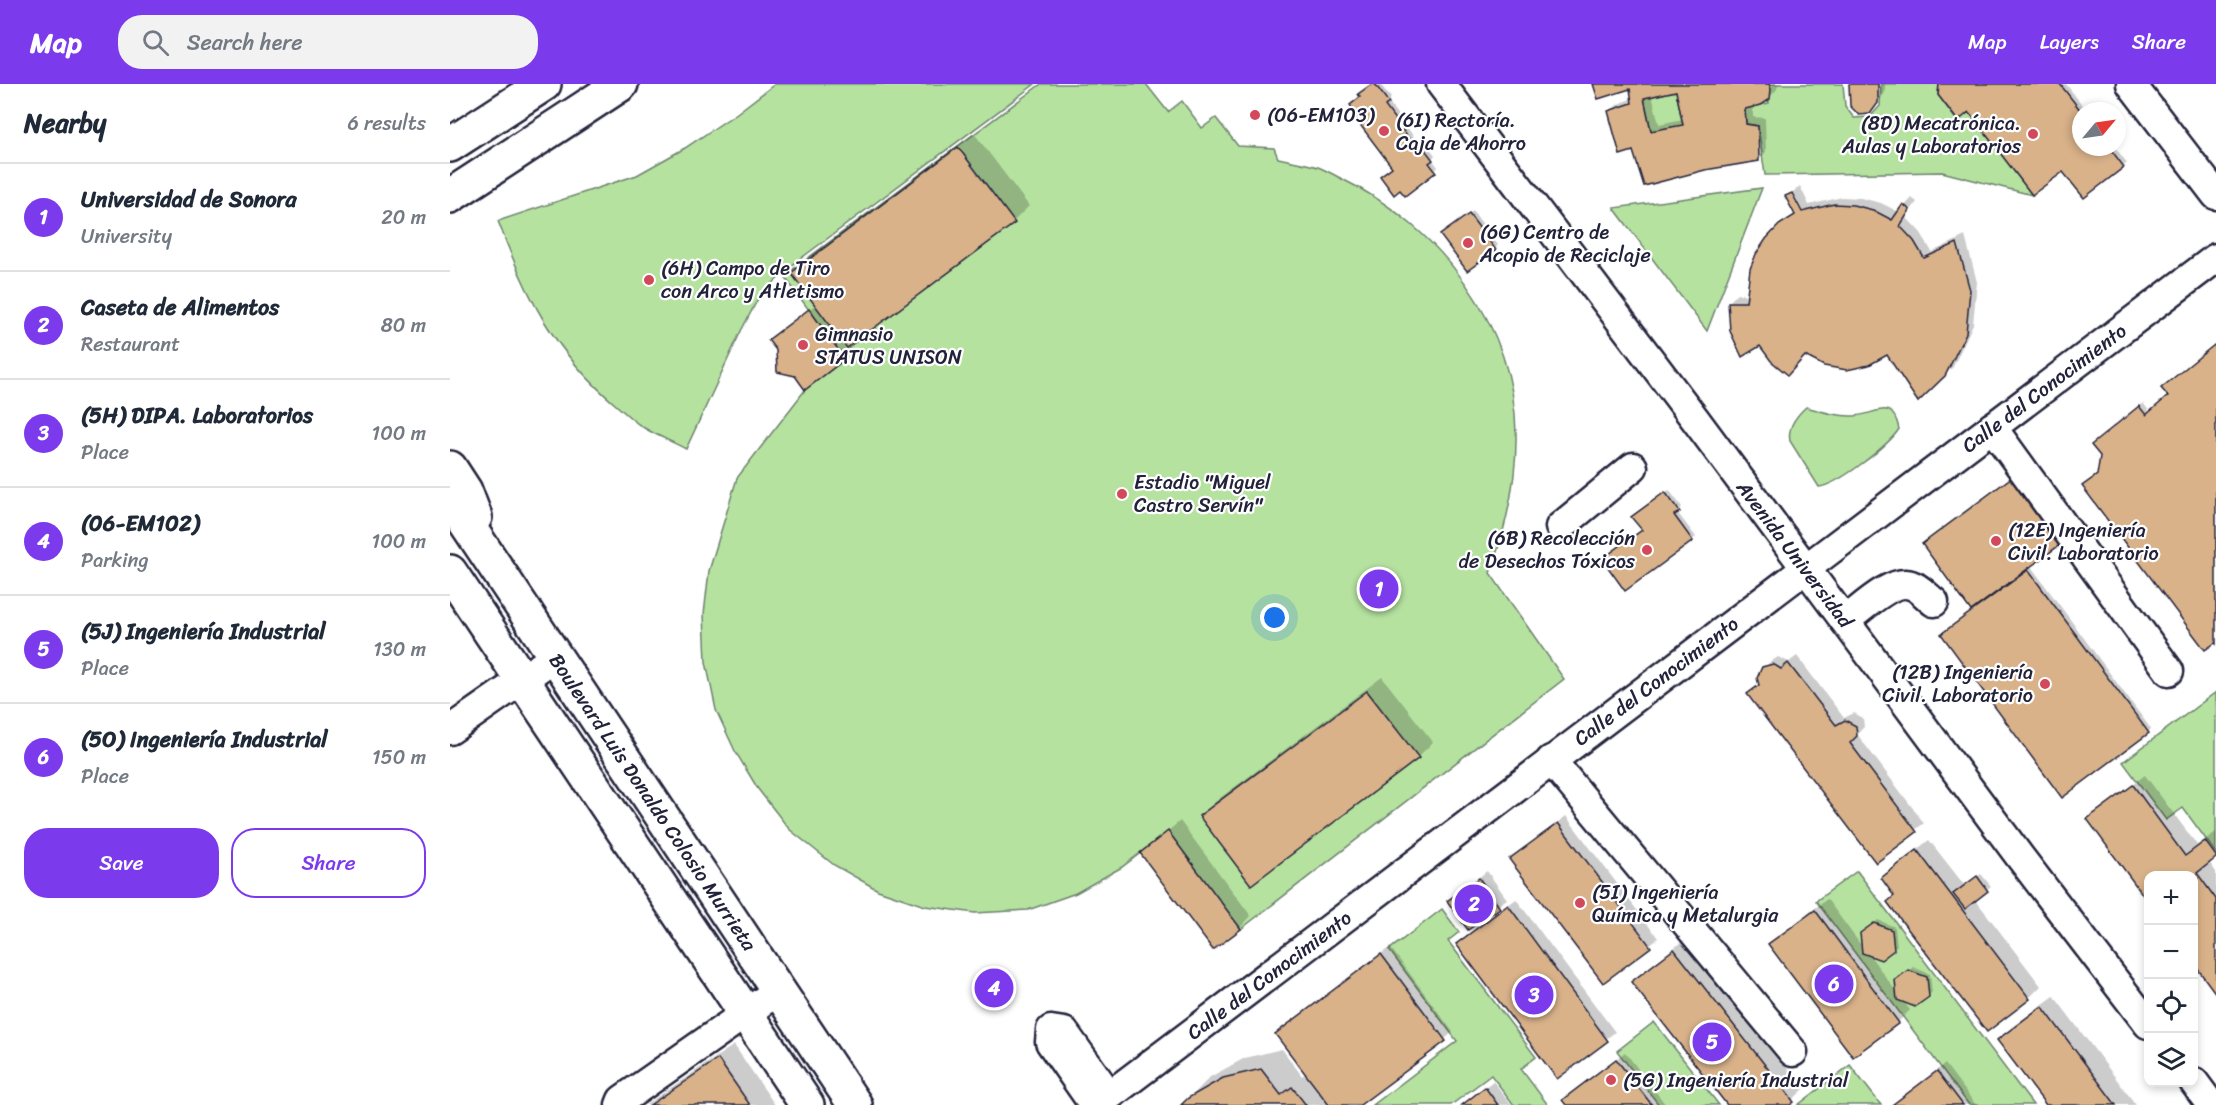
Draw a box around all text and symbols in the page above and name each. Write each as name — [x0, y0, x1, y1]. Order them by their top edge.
search box — [118, 15, 538, 69]
text: Map — [30, 18, 82, 67]
text: Search here — [187, 23, 303, 62]
text: Map — [1968, 23, 2007, 61]
text: Layers — [2040, 23, 2099, 61]
text: Share — [2132, 23, 2186, 61]
icon: search — [139, 26, 172, 59]
place label: (06-EM103) — [1267, 98, 1375, 133]
text: Nearby — [24, 100, 106, 146]
north arrow — [2072, 102, 2126, 156]
place label: (6I) Rectoría. Caja de Ahorro — [1396, 103, 1526, 161]
text: 6 results — [347, 106, 426, 141]
place label: (8D) Mecatrónica. Aulas y Laboratorios — [1841, 106, 2022, 164]
marker: (06-EM103) — [1248, 108, 1262, 122]
marker: (6I) Rectoría. Caja de Ahorro — [1377, 124, 1391, 138]
marker: (8D) Mecatrónica. Aulas y Laboratorios — [2026, 127, 2040, 141]
text: Universidad de Sonora — [81, 180, 297, 219]
text: 1 — [39, 200, 48, 235]
text: 20 m — [381, 200, 426, 235]
place label: (6G) Centro de Acopio de Reciclaje — [1479, 215, 1651, 273]
text: University — [81, 219, 172, 254]
marker: (6G) Centro de Acopio de Reciclaje — [1461, 236, 1475, 250]
place label: (6H) Campo de Tiro con Arco y Atletismo — [661, 251, 844, 309]
marker: (6H) Campo de Tiro con Arco y Atletismo — [642, 273, 656, 287]
text: Caseta de Alimentos — [81, 288, 279, 327]
text: 2 — [38, 308, 49, 343]
text: 80 m — [381, 308, 426, 343]
street label: Calle del Conocimiento — [1954, 314, 2135, 462]
place label: Gimnasio STATUS UNISON — [815, 317, 962, 375]
text: Restaurant — [81, 327, 180, 362]
marker: Gimnasio STATUS UNISON — [796, 338, 810, 352]
text: (5H) DIPA. Laboratorios — [81, 396, 313, 435]
text: 3 — [38, 416, 49, 451]
text: 100 m — [372, 416, 426, 451]
text: Place — [81, 435, 129, 470]
place label: Estadio "Miguel Castro Servín" — [1134, 465, 1272, 523]
street label: Avenida Universidad — [1726, 472, 1863, 637]
marker: Estadio "Miguel Castro Servín" — [1115, 487, 1129, 501]
text: (06-EM102) — [81, 504, 199, 543]
place label: (12E) Ingeniería Civil. Laboratorio — [2008, 513, 2159, 571]
place label: (6B) Recolección de Desechos Tóxicos — [1459, 521, 1636, 579]
text: 4 — [37, 524, 50, 559]
text: 100 m — [372, 524, 426, 559]
marker: (12E) Ingeniería Civil. Laboratorio — [1989, 534, 2003, 548]
text: Parking — [81, 543, 148, 578]
marker: (6B) Recolección de Desechos Tóxicos — [1640, 543, 1654, 557]
pin: 1 — [1360, 566, 1398, 612]
your location — [1260, 603, 1289, 632]
street label: Calle del Conocimiento — [1566, 607, 1747, 755]
text: (5J) Ingeniería Industrial — [81, 612, 326, 651]
text: 5 — [37, 632, 50, 667]
text: 130 m — [373, 632, 426, 667]
street label: Boulevard Luis Donaldo Colosio Murrieta — [539, 646, 766, 959]
text: Place — [81, 651, 129, 686]
place label: (12B) Ingeniería Civil. Laboratorio — [1882, 655, 2033, 713]
marker: (12B) Ingeniería Civil. Laboratorio — [2038, 677, 2052, 691]
text: (5O) Ingeniería Industrial — [81, 720, 328, 759]
text: 6 — [38, 740, 49, 775]
text: 150 m — [372, 740, 426, 775]
text: Place — [81, 759, 129, 794]
button: Save — [24, 828, 219, 898]
button: Share — [231, 828, 426, 898]
map controls — [2144, 871, 2198, 1087]
button: + — [2144, 871, 2198, 925]
place label: (5I) Ingeniería Química y Metalurgia — [1592, 875, 1779, 933]
pin: 2 — [1454, 882, 1494, 926]
marker: (5I) Ingeniería Química y Metalurgia — [1573, 896, 1587, 910]
street label: Calle del Conocimiento — [1179, 901, 1360, 1049]
button: − — [2144, 925, 2198, 979]
pin: 6 — [1814, 962, 1854, 1006]
pin: 4 — [974, 966, 1014, 1010]
pin: 3 — [1514, 972, 1554, 1018]
button: locate — [2144, 979, 2198, 1033]
pin: 5 — [1692, 1020, 1732, 1064]
button: layers — [2144, 1033, 2198, 1087]
place label: (5G) Ingeniería Industrial — [1623, 1063, 1850, 1098]
marker: (5G) Ingeniería Industrial — [1604, 1073, 1618, 1087]

